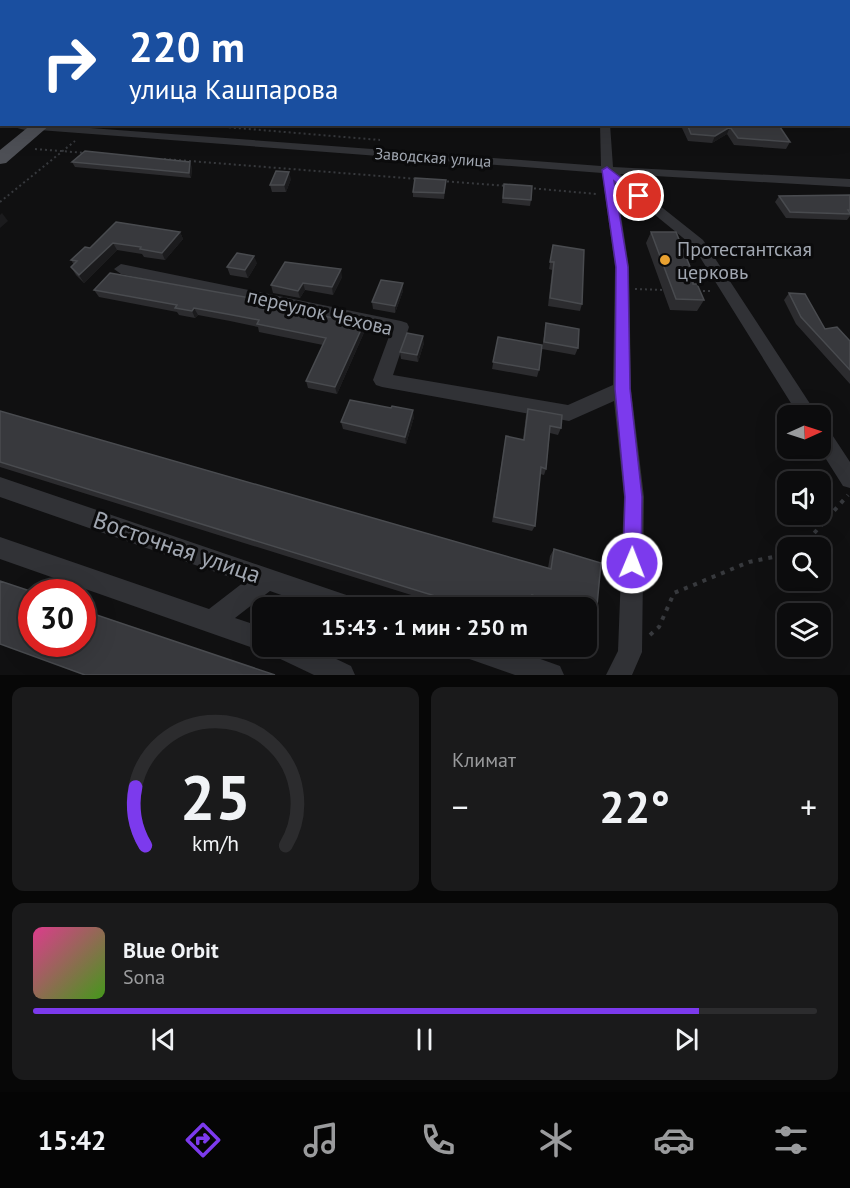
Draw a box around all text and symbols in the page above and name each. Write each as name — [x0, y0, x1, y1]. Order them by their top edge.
text: 220 m — [129, 19, 245, 74]
icon: right — [30, 24, 108, 102]
text: улица Кашпарова — [129, 72, 338, 106]
street label: Заводская улица — [374, 143, 492, 171]
pin — [613, 170, 664, 221]
icon: arrive — [622, 179, 655, 212]
place label: Протестантская церковь — [677, 236, 812, 285]
marker: Протестантская церковь — [658, 253, 672, 267]
street label: переулок Чехова — [245, 283, 395, 341]
north arrow — [777, 405, 831, 459]
map controls — [777, 405, 831, 657]
button: sound — [777, 471, 831, 525]
street label: Восточная улица — [89, 504, 265, 590]
position arrow — [600, 531, 664, 595]
button: search — [777, 537, 831, 591]
speed limit sign: 30 — [18, 579, 96, 657]
button: layers — [777, 603, 831, 657]
text: 15:43 · 1 мин · 250 m — [321, 613, 528, 641]
text: Климат — [452, 747, 516, 773]
text: 25 — [180, 756, 251, 837]
text: 22° — [599, 777, 670, 835]
text: − — [452, 785, 469, 828]
text: + — [800, 785, 817, 828]
text: km/h — [192, 829, 239, 857]
text: Blue Orbit — [123, 936, 219, 964]
text: Sona — [123, 964, 165, 990]
icon: previous — [147, 1023, 180, 1056]
icon: pause — [408, 1023, 441, 1056]
icon: next — [670, 1023, 703, 1056]
icon: directions — [182, 1119, 224, 1161]
icon: music — [300, 1119, 342, 1161]
icon: phone — [417, 1119, 459, 1161]
icon: climate — [535, 1119, 577, 1161]
icon: car — [653, 1119, 695, 1161]
icon: filters — [770, 1119, 812, 1161]
text: 15:42 — [38, 1123, 106, 1157]

